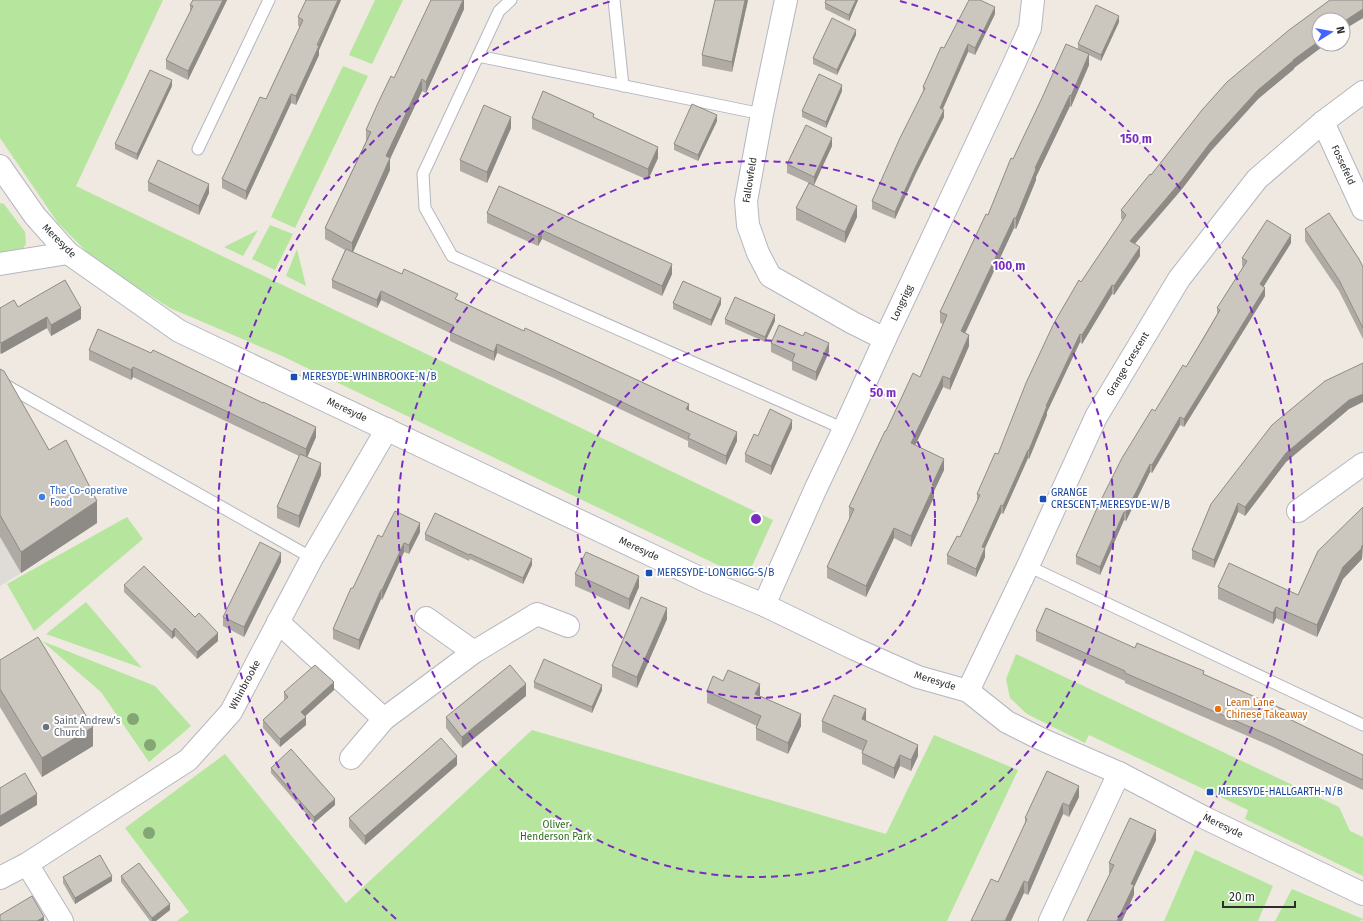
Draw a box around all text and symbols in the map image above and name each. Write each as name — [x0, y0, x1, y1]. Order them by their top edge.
north arrow — [1311, 12, 1351, 52]
text: N — [1333, 25, 1347, 35]
text: 150 m — [1120, 132, 1152, 146]
street label: Fossefeld — [1329, 143, 1357, 187]
street label: Fallowfeld — [740, 156, 760, 204]
street label: Meresyde — [40, 222, 78, 260]
text: 100 m — [993, 259, 1025, 273]
street label: Longrigg — [888, 282, 916, 323]
street label: Grange Crescent — [1104, 329, 1152, 398]
place label: MERESYDE-WHINBROOKE-N/B — [302, 371, 437, 383]
marker: MERESYDE-WHINBROOKE-N/B — [289, 372, 299, 382]
text: 50 m — [870, 386, 896, 400]
street label: Meresyde — [325, 395, 369, 425]
place label: The Co-operative Food — [50, 485, 127, 509]
place label: GRANGE CRESCENT-MERESYDE-W/B — [1051, 487, 1170, 511]
marker: The Co-operative Food — [37, 492, 47, 502]
marker: GRANGE CRESCENT-MERESYDE-W/B — [1038, 494, 1048, 504]
centre of rings — [749, 512, 763, 526]
street label: Meresyde — [617, 534, 661, 564]
place label: MERESYDE-LONGRIGG-S/B — [657, 567, 774, 579]
marker: MERESYDE-LONGRIGG-S/B — [644, 568, 654, 578]
street label: Whinbrooke — [227, 658, 263, 712]
street label: Meresyde — [913, 669, 957, 693]
place label: Leam Lane Chinese Takeaway — [1226, 697, 1307, 721]
marker: Leam Lane Chinese Takeaway — [1213, 704, 1223, 714]
place label: Saint Andrew's Church — [54, 715, 121, 739]
marker: Saint Andrew's Church — [41, 722, 51, 732]
place label: MERESYDE-HALLGARTH-N/B — [1218, 786, 1343, 798]
marker: MERESYDE-HALLGARTH-N/B — [1205, 787, 1215, 797]
street label: Meresyde — [1201, 811, 1245, 841]
park label: Oliver Henderson Park — [520, 819, 593, 843]
scale bar — [1223, 883, 1295, 909]
text: 20 m — [1229, 890, 1255, 904]

